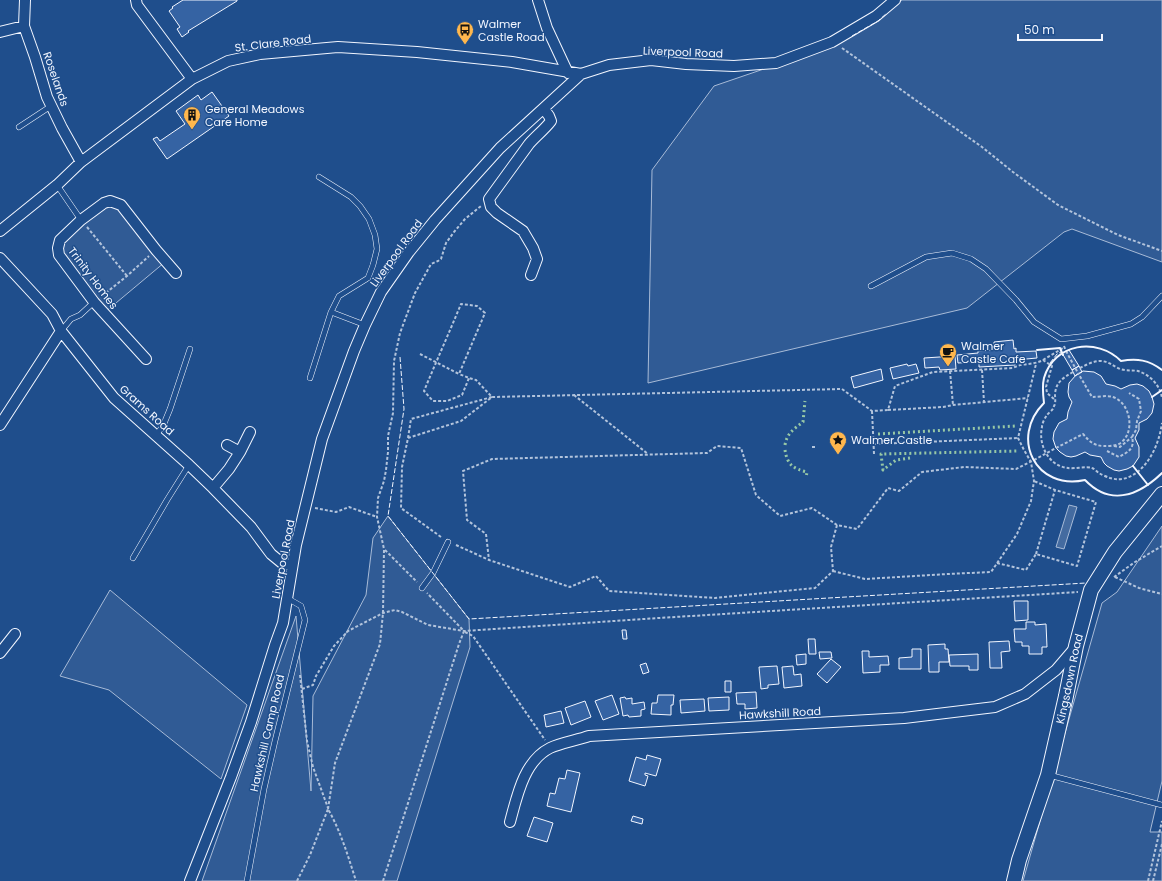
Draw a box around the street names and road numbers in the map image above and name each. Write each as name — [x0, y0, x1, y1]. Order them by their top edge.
street label: St. Clare Road — [234, 30, 312, 56]
street label: Liverpool Road — [643, 43, 723, 61]
street label: Roselands — [39, 50, 73, 109]
street label: Liverpool Road — [366, 216, 426, 290]
street label: Trinity Homes — [64, 244, 122, 313]
street label: Grams Road — [116, 381, 178, 439]
street label: Liverpool Road — [267, 518, 299, 600]
street label: Kingsdown Road — [1052, 632, 1087, 725]
street label: Hawkshill Camp Road — [246, 673, 288, 793]
street label: Hawkshill Road — [739, 703, 821, 723]

